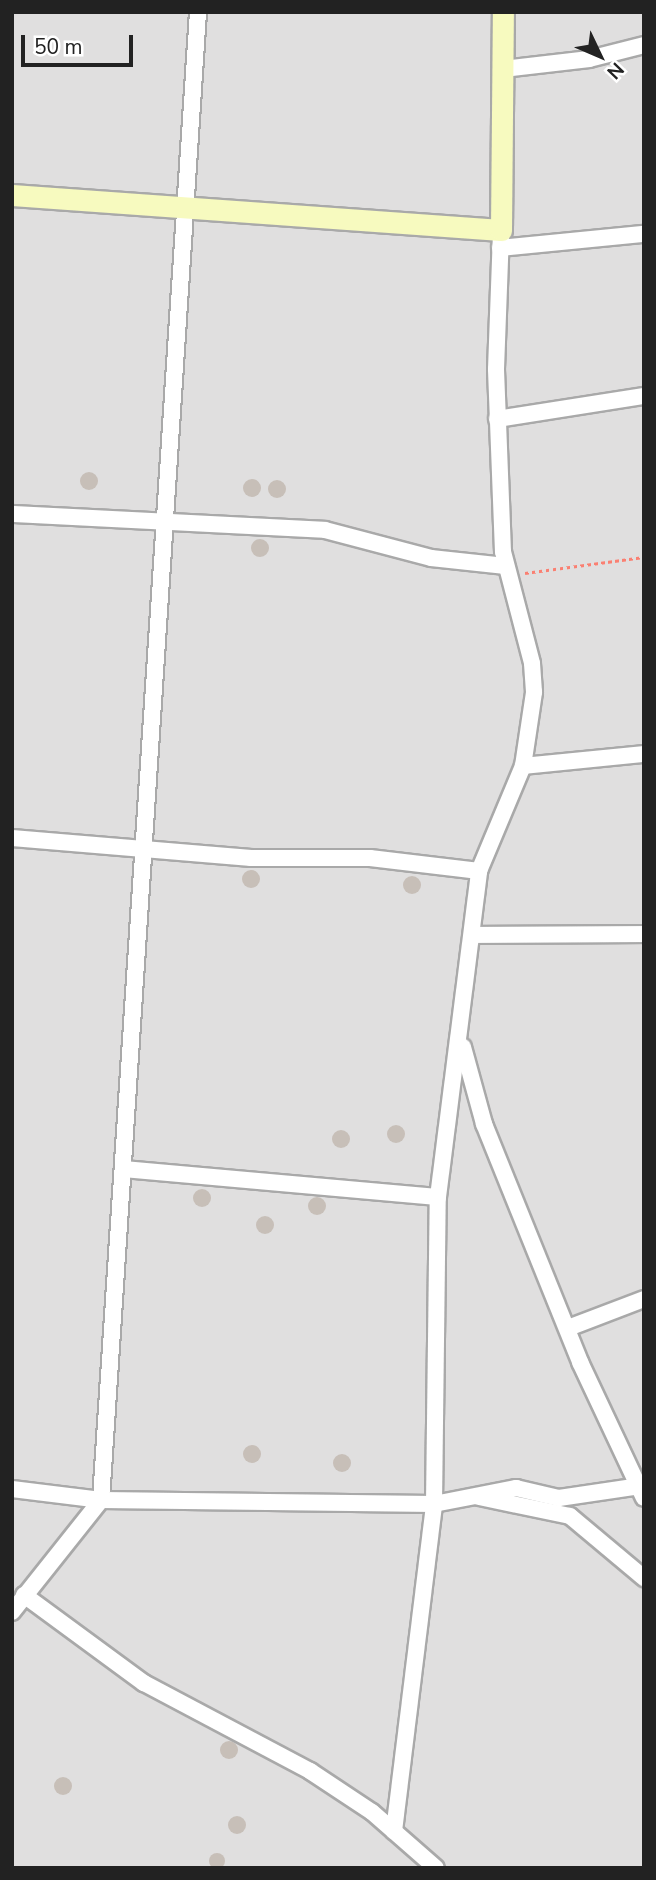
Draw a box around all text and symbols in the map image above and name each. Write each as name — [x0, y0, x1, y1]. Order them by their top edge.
scale bar — [24, 21, 136, 65]
north arrow — [565, 21, 635, 91]
text: 50 m — [34, 33, 83, 61]
text: N — [601, 56, 629, 85]

